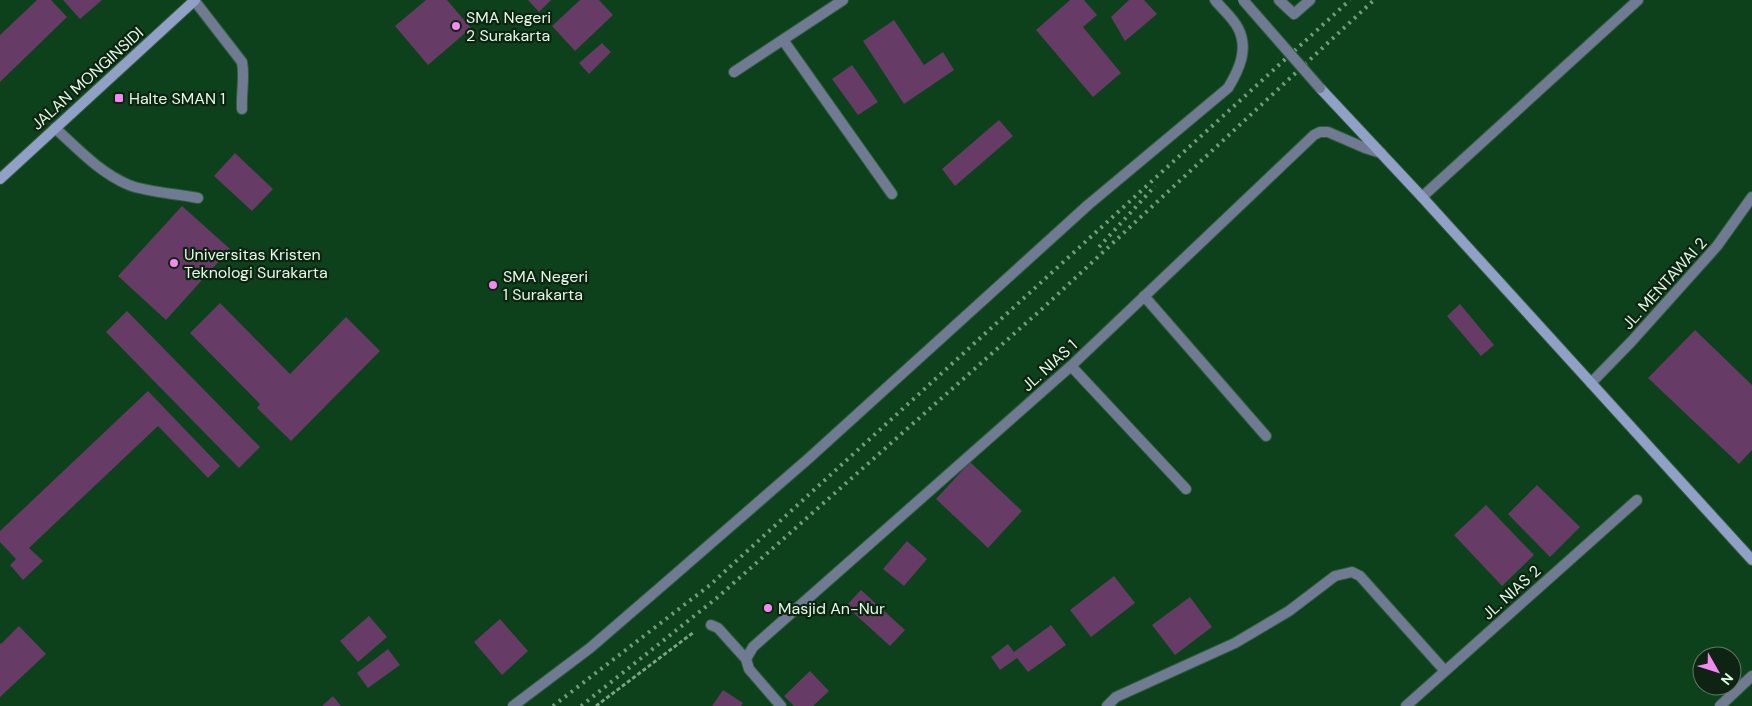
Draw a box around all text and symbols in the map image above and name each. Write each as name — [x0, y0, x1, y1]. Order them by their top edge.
place label: SMA Negeri 2 Surakarta — [466, 7, 551, 46]
marker: SMA Negeri 2 Surakarta — [450, 20, 462, 32]
street label: JALAN MONGINSIDI — [27, 22, 148, 134]
place label: Halte SMAN 1 — [129, 88, 225, 109]
marker: Halte SMAN 1 — [113, 92, 125, 104]
street label: JL. MENTAWAI 2 — [1617, 233, 1711, 334]
place label: Universitas Kristen Teknologi Surakarta — [184, 244, 328, 283]
marker: Universitas Kristen Teknologi Surakarta — [168, 257, 180, 269]
place label: SMA Negeri 1 Surakarta — [503, 266, 588, 305]
marker: SMA Negeri 1 Surakarta — [487, 279, 499, 291]
street label: JL. NIAS 1 — [1017, 335, 1082, 396]
street label: JL. NIAS 2 — [1478, 560, 1545, 624]
place label: Masjid An-Nur — [778, 598, 885, 619]
marker: Masjid An-Nur — [762, 602, 774, 614]
north arrow — [1692, 646, 1742, 696]
text: N — [1717, 670, 1737, 689]

